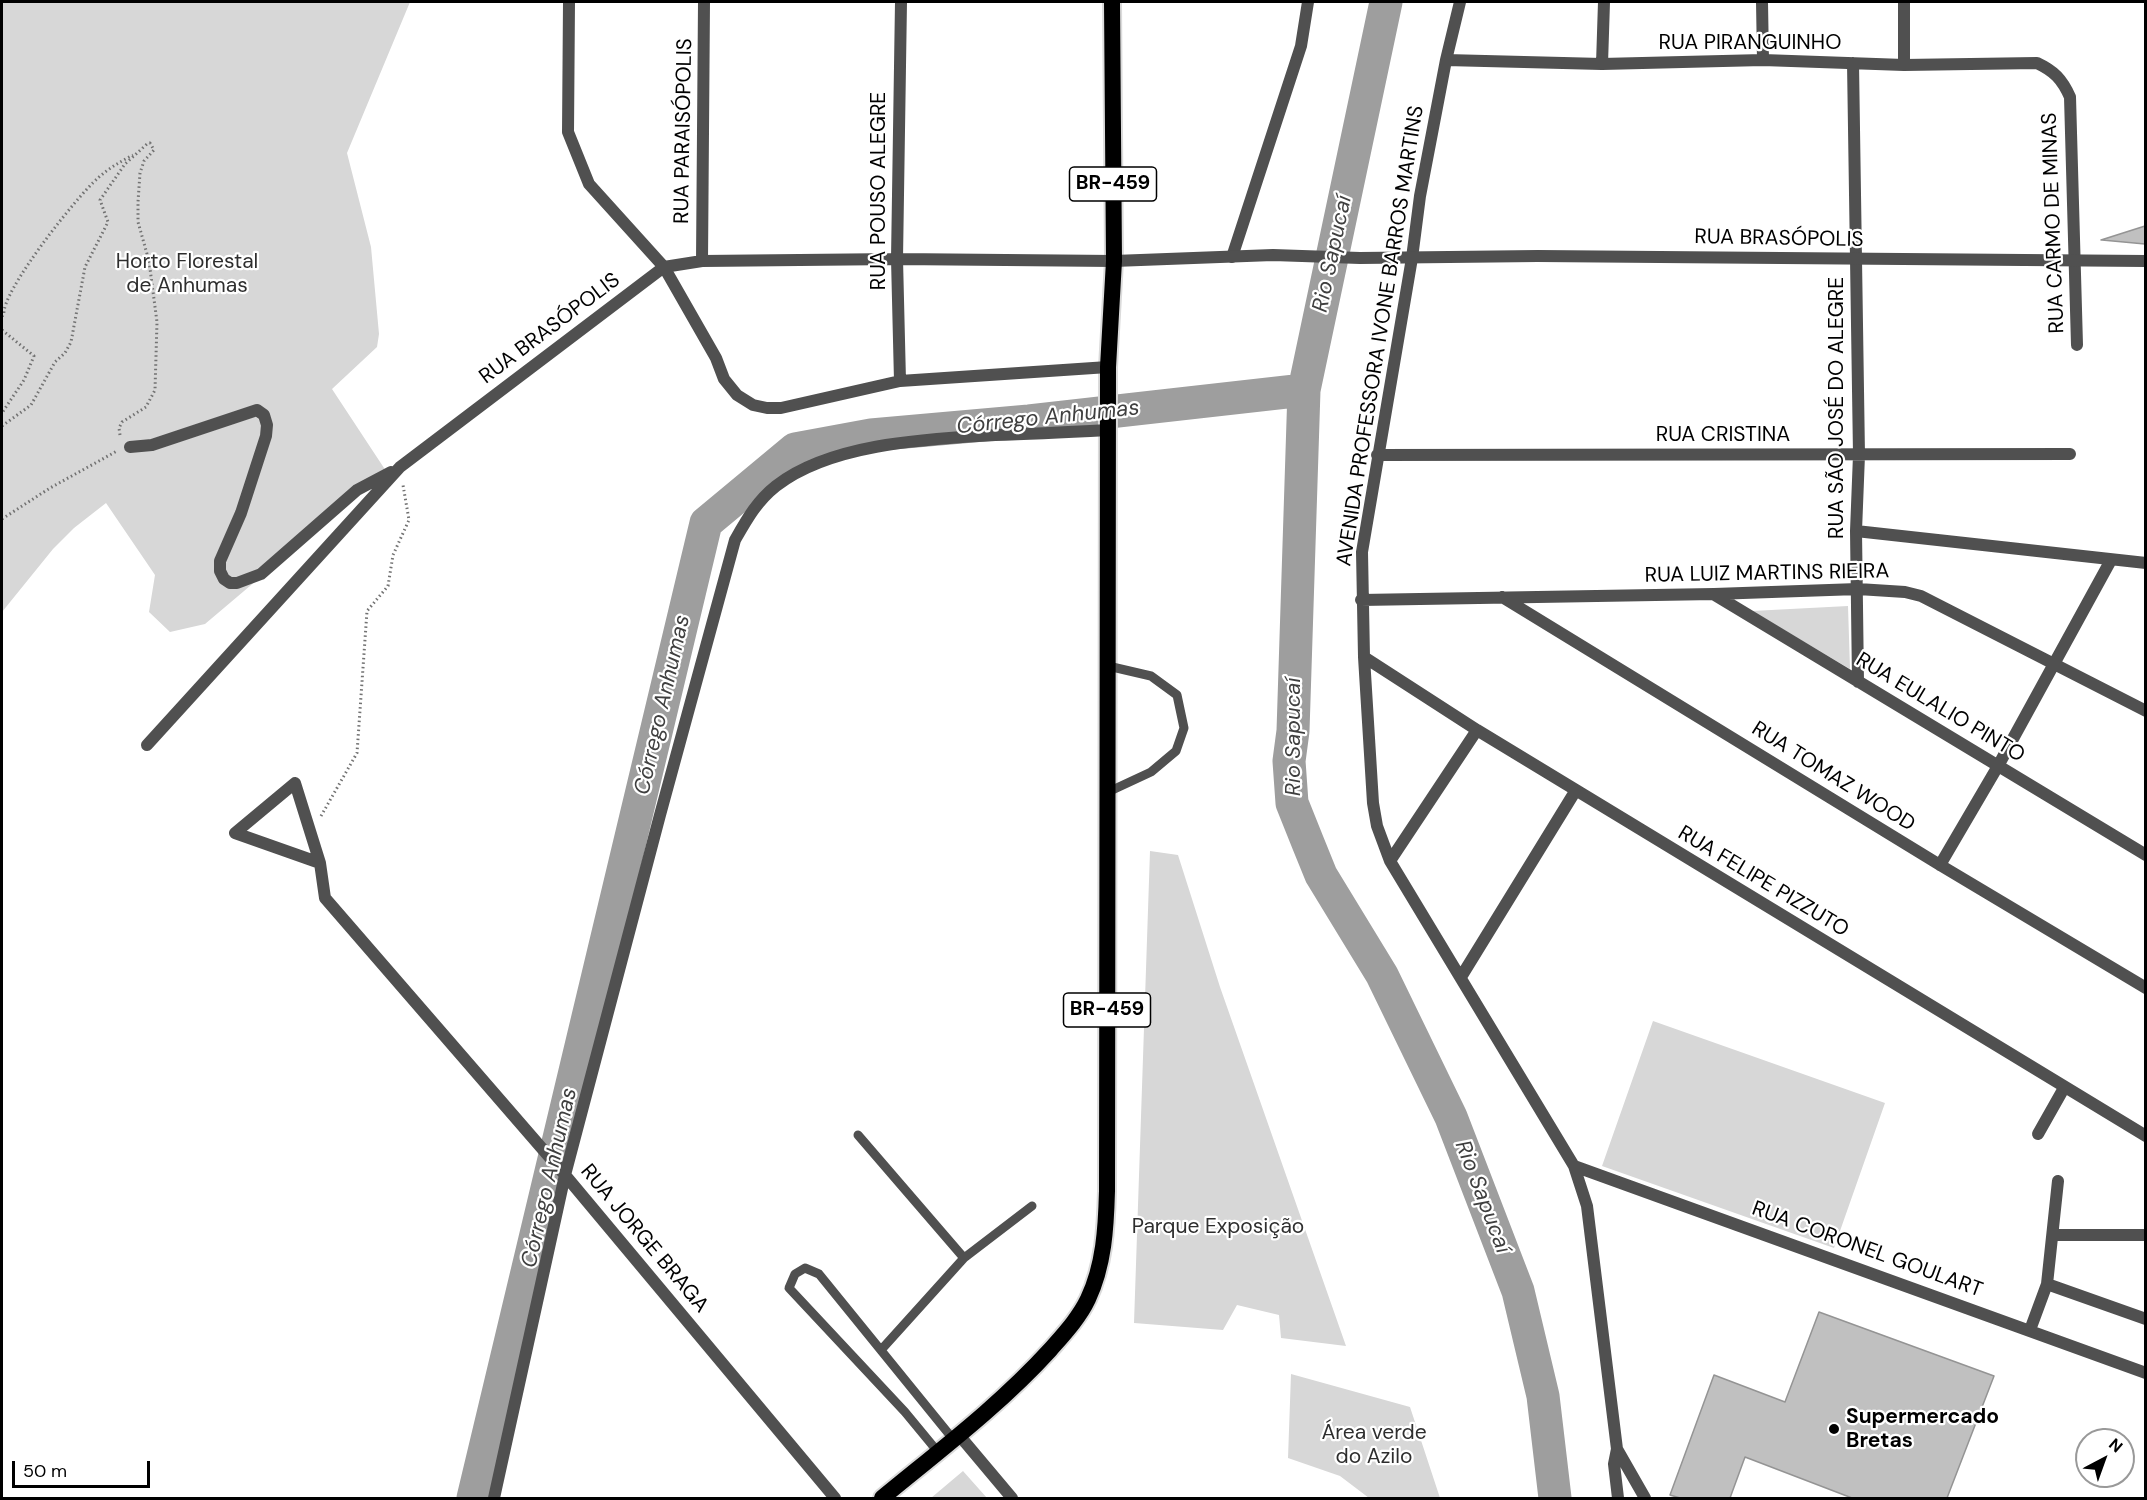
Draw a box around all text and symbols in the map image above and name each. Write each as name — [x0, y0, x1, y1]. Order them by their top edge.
street label: RUA PIRANGUINHO — [1659, 30, 1841, 56]
street label: RUA PARAISÓPOLIS — [670, 38, 698, 224]
street label: RUA POUSO ALEGRE — [866, 92, 892, 290]
street label: AVENIDA PROFESSORA IVONE BARROS MARTINS — [1332, 104, 1430, 568]
street label: RUA CARMO DE MINAS — [2038, 112, 2070, 334]
road number: BR-459 — [1070, 167, 1156, 201]
water label: Rio Sapucaí — [1308, 193, 1358, 315]
street label: RUA BRASÓPOLIS — [1694, 225, 1864, 253]
park label: Horto Florestal de Anhumas — [116, 249, 258, 299]
street label: RUA BRASÓPOLIS — [475, 268, 625, 390]
street label: RUA SÃO JOSÉ DO ALEGRE — [1824, 277, 1850, 539]
water label: Córrego Anhumas — [955, 395, 1141, 441]
street label: RUA CRISTINA — [1656, 422, 1790, 448]
street label: RUA LUIZ MARTINS RIEIRA — [1644, 559, 1890, 589]
water label: Córrego Anhumas — [629, 613, 697, 797]
street label: RUA EULALIO PINTO — [1851, 648, 2029, 768]
water label: Rio Sapucaí — [1281, 678, 1307, 796]
street label: RUA TOMAZ WOOD — [1747, 717, 1919, 837]
street label: RUA FELIPE PIZZUTO — [1673, 821, 1853, 943]
road number: BR-459 — [1064, 993, 1150, 1027]
water label: Córrego Anhumas — [516, 1086, 584, 1270]
water label: Rio Sapucaí — [1448, 1137, 1516, 1257]
street label: RUA JORGE BRAGA — [575, 1160, 713, 1318]
street label: RUA CORONEL GOULART — [1748, 1197, 1986, 1303]
park label: Parque Exposição — [1132, 1214, 1304, 1240]
place label: Supermercado Bretas — [1846, 1404, 1999, 1454]
park label: Área verde do Azilo — [1321, 1420, 1427, 1470]
marker: Supermercado Bretas — [1827, 1422, 1841, 1436]
north arrow — [2075, 1428, 2135, 1488]
text: N — [2105, 1434, 2127, 1457]
scale bar — [15, 1449, 153, 1487]
text: 50 m — [23, 1459, 67, 1483]

